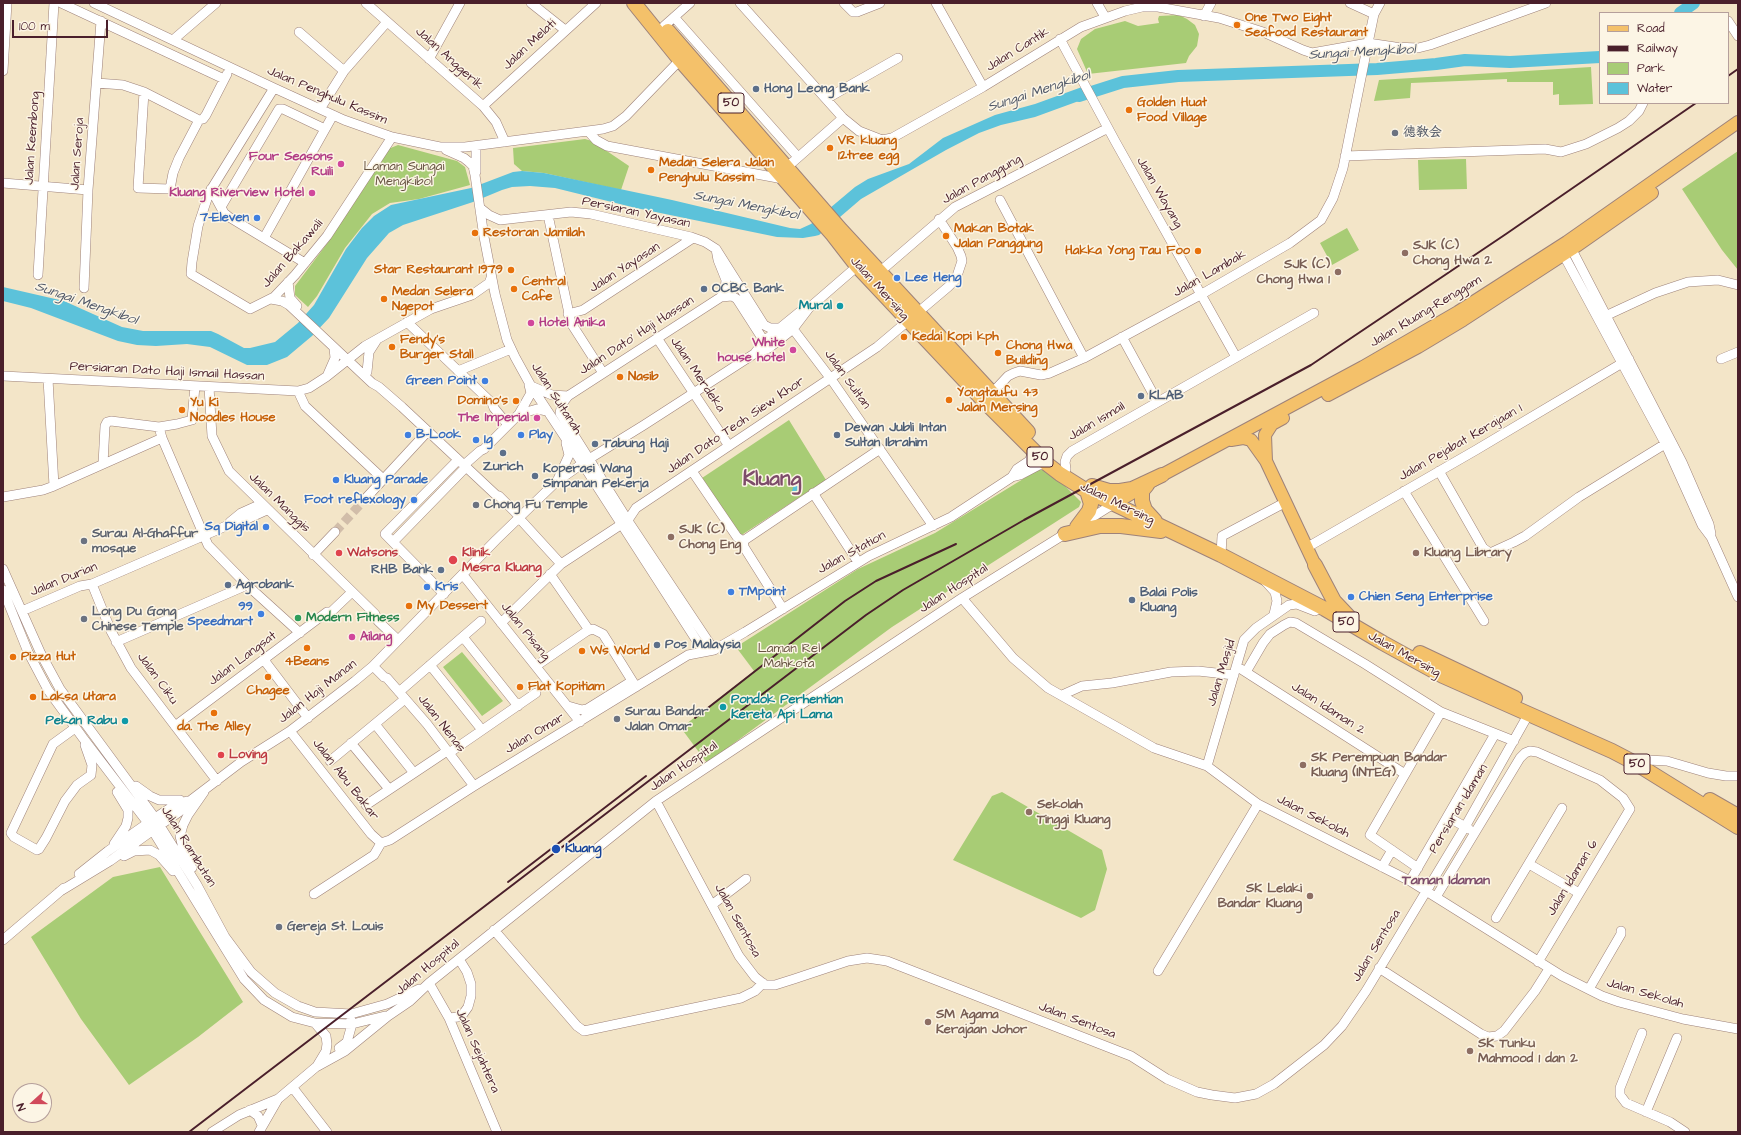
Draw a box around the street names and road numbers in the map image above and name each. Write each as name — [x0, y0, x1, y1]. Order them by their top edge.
street label: Jalan Melati — [500, 16, 560, 74]
street label: Jalan Anggerik — [412, 24, 486, 94]
street label: Jalan Cantik — [984, 24, 1052, 76]
street label: Jalan Penghulu Kassim — [265, 64, 389, 128]
street label: Jalan Keembong — [22, 91, 44, 185]
road number: 50 — [718, 93, 744, 113]
street label: Jalan Seroja — [68, 117, 88, 191]
street label: Jalan Panggung — [940, 152, 1024, 208]
street label: Jalan Wayang — [1132, 155, 1186, 231]
street label: Persiaran Yayasan — [581, 194, 691, 232]
street label: Jalan Bakawali — [259, 217, 327, 291]
street label: Jalan Yayasan — [587, 239, 663, 297]
street label: Jalan Lambak — [1171, 247, 1249, 301]
street label: Jalan Mersing — [846, 254, 912, 324]
street label: Jalan Kluang-Renggam — [1367, 273, 1485, 351]
street label: Jalan Dato' Haji Hassan — [577, 293, 697, 379]
street label: Jalan Merdeka — [666, 335, 728, 415]
street label: Jalan Sultan — [820, 347, 874, 413]
street label: Persiaran Dato Haji Ismail Hassan — [69, 359, 265, 385]
street label: Jalan Sultanah — [527, 360, 585, 438]
street label: Jalan Dato Teoh Siew Khor — [664, 374, 808, 478]
street label: Jalan Ismail — [1066, 399, 1128, 445]
street label: Jalan Pejabat Kerajaan 1 — [1396, 401, 1526, 485]
road number: 50 — [1027, 447, 1053, 467]
street label: Jalan Manggis — [245, 470, 313, 536]
street label: Jalan Mersing — [1077, 479, 1157, 529]
street label: Jalan Station — [815, 528, 889, 578]
street label: Jalan Durian — [28, 559, 100, 601]
street label: Jalan Hospital — [917, 561, 991, 617]
street label: Jalan Pisang — [497, 600, 553, 664]
road number: 50 — [1333, 612, 1359, 632]
street label: Jalan Langsat — [206, 628, 280, 690]
street label: Jalan Mersing — [1365, 629, 1443, 681]
street label: Jalan Masjid — [1204, 638, 1240, 708]
street label: Jalan Ciku — [133, 650, 181, 708]
street label: Jalan Haji Manan — [276, 657, 360, 727]
street label: Jalan Idaman 2 — [1288, 679, 1368, 739]
street label: Jalan Nenas — [414, 692, 468, 756]
street label: Jalan Omar — [502, 710, 568, 758]
street label: Jalan Abu Bakar — [308, 736, 382, 824]
street label: Jalan Hospital — [647, 739, 721, 795]
road number: 50 — [1624, 754, 1650, 774]
street label: Persiaran Idaman — [1426, 761, 1492, 857]
street label: Jalan Sekolah — [1274, 792, 1352, 842]
street label: Jalan Rambutan — [157, 804, 219, 890]
street label: Jalan Idaman 6 — [1544, 837, 1602, 919]
street label: Jalan Sentosa — [710, 882, 764, 960]
street label: Jalan Sentosa — [1349, 907, 1405, 985]
street label: Jalan Hospital — [393, 937, 463, 999]
street label: Jalan Sekolah — [1605, 976, 1685, 1012]
street label: Jalan Sentosa — [1036, 999, 1118, 1043]
street label: Jalan Sejahtera — [451, 1006, 503, 1096]

